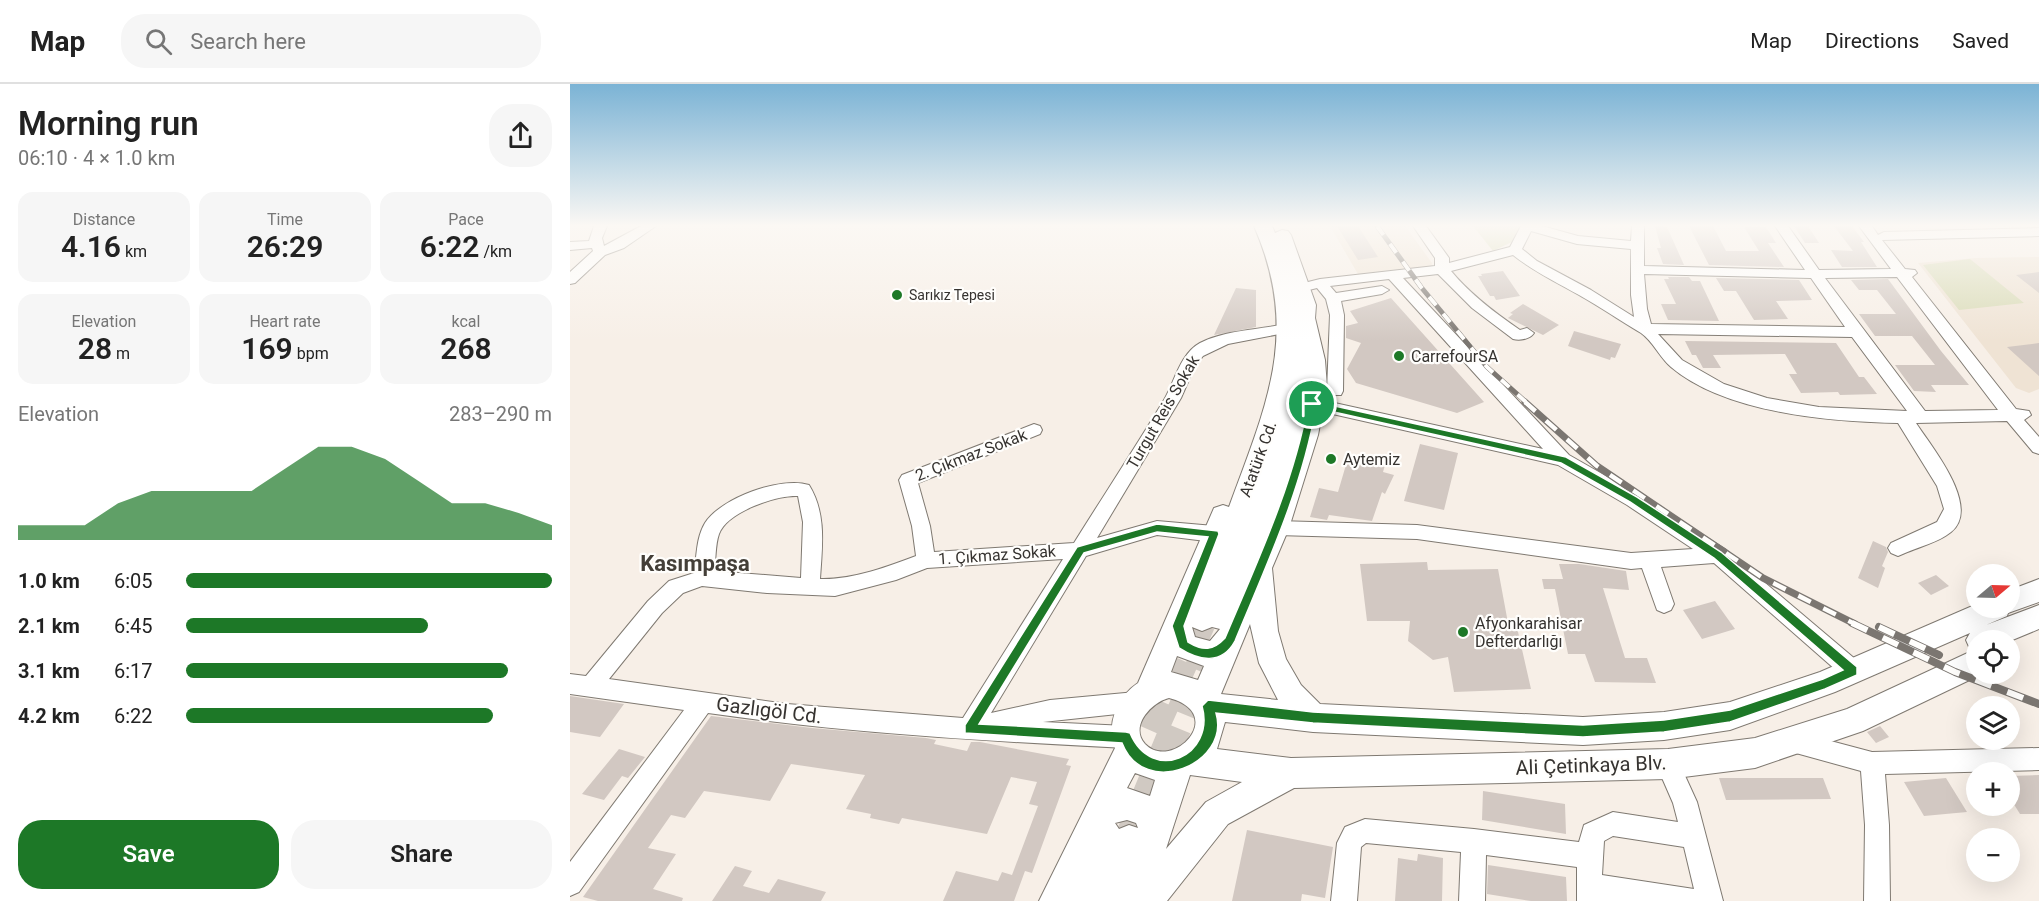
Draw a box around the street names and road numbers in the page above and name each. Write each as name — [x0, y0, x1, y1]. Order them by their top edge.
street label: Turgut Reis Sokak — [1123, 351, 1204, 472]
street label: Atatürk Cd. — [1235, 418, 1281, 500]
street label: 2. Çıkmaz Sokak — [913, 425, 1030, 485]
street label: 1. Çıkmaz Sokak — [938, 541, 1057, 569]
street label: Gazlıgöl Cd. — [715, 692, 823, 728]
street label: Ali Çetinkaya Blv. — [1515, 750, 1667, 780]

